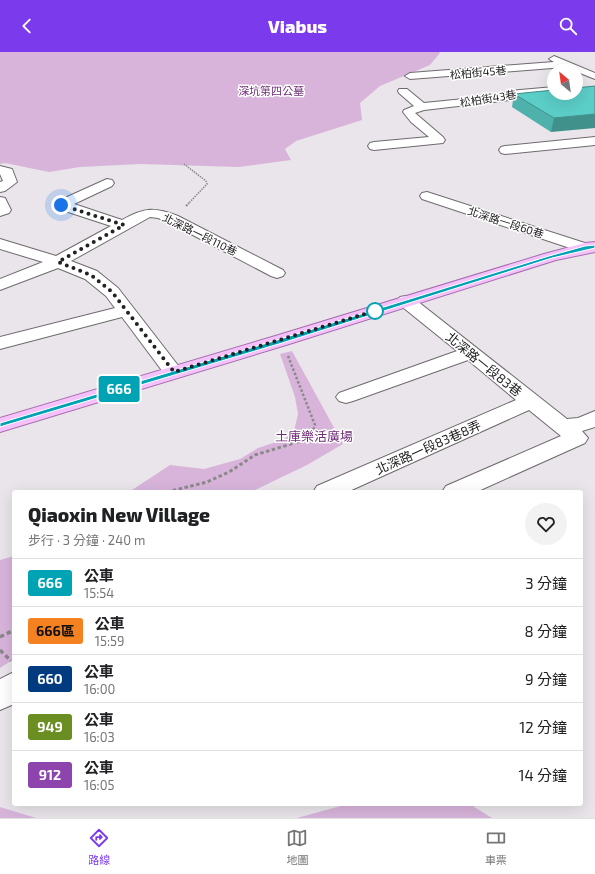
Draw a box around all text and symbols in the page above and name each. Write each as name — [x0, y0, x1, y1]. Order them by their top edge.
icon: back — [16, 15, 38, 37]
text: Viabus — [268, 15, 327, 37]
icon: search — [557, 15, 579, 37]
street label: 松柏街45巷 — [449, 63, 507, 81]
north arrow — [547, 64, 583, 100]
map controls — [547, 64, 583, 100]
park label: 深坑第四公墓 — [238, 84, 304, 97]
street label: 松柏街43巷 — [459, 87, 517, 109]
your location — [51, 195, 71, 215]
street label: 北深路一段60巷 — [466, 204, 546, 240]
street label: 北深路一段110巷 — [161, 210, 239, 258]
unlabelled marker — [366, 302, 384, 320]
street label: 北深路一段83巷 — [443, 328, 525, 400]
line badge: 666 — [96, 376, 142, 402]
text: 666 — [107, 380, 131, 397]
street label: 北深路一段83巷8弄 — [373, 417, 483, 477]
park label: 土庫樂活廣場 — [275, 428, 353, 444]
text: Qiaoxin New Village — [28, 503, 210, 526]
button: heart — [525, 503, 567, 545]
text: 步行 · 3 分鐘 · 240 m — [28, 532, 145, 548]
text: 公車 — [84, 566, 114, 584]
text: 666 — [38, 574, 62, 591]
text: 3 分鐘 — [525, 574, 567, 592]
text: 15:54 — [84, 585, 114, 601]
text: 公車 — [95, 614, 125, 632]
text: 666區 — [36, 622, 75, 639]
text: 8 分鐘 — [525, 622, 567, 640]
text: 15:59 — [95, 633, 124, 649]
text: 公車 — [84, 662, 114, 680]
text: 660 — [37, 670, 63, 687]
text: 9 分鐘 — [525, 670, 567, 688]
text: 16:00 — [84, 681, 115, 697]
text: 公車 — [84, 710, 114, 728]
text: 949 — [37, 718, 63, 735]
text: 12 分鐘 — [519, 718, 567, 736]
text: 16:03 — [84, 729, 115, 745]
text: 公車 — [84, 758, 114, 776]
text: 912 — [39, 766, 61, 783]
text: 14 分鐘 — [518, 766, 567, 784]
text: 16:05 — [84, 777, 115, 793]
tab: 路線 — [88, 827, 110, 867]
tab: 地圖 — [286, 827, 308, 867]
tab: 車票 — [485, 827, 507, 867]

